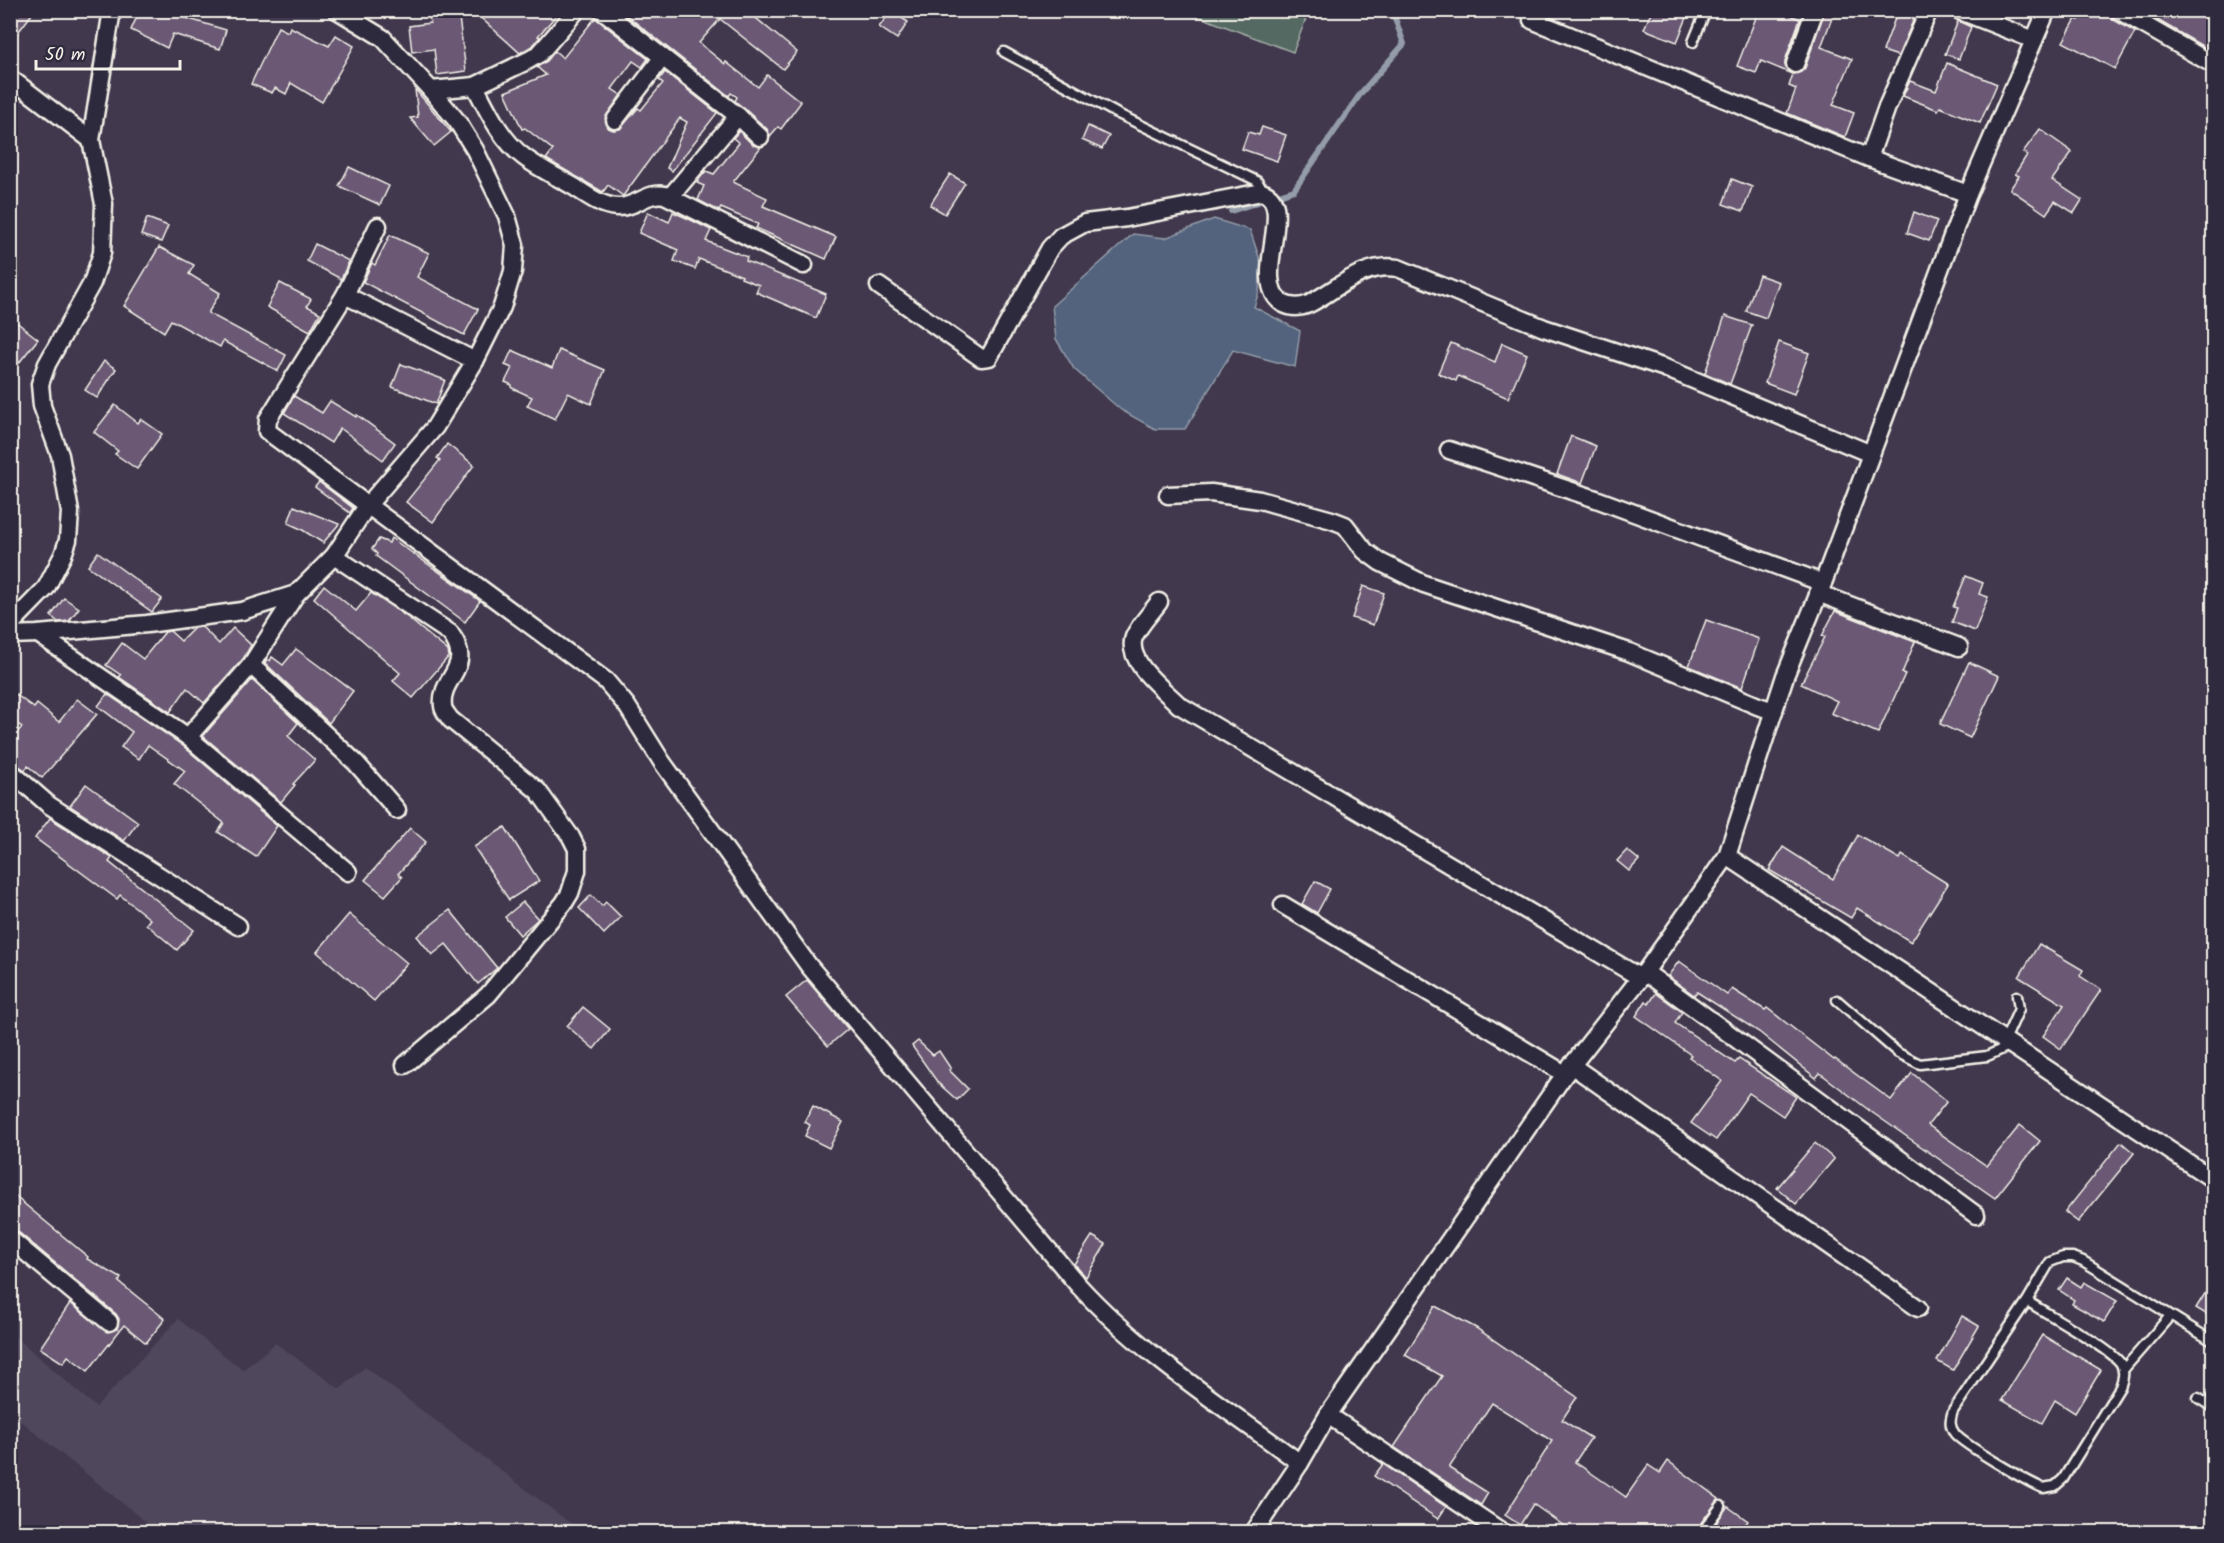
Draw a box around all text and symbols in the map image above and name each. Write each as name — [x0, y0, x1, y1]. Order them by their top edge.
scale bar — [36, 33, 180, 71]
text: 50 m — [45, 41, 85, 70]

